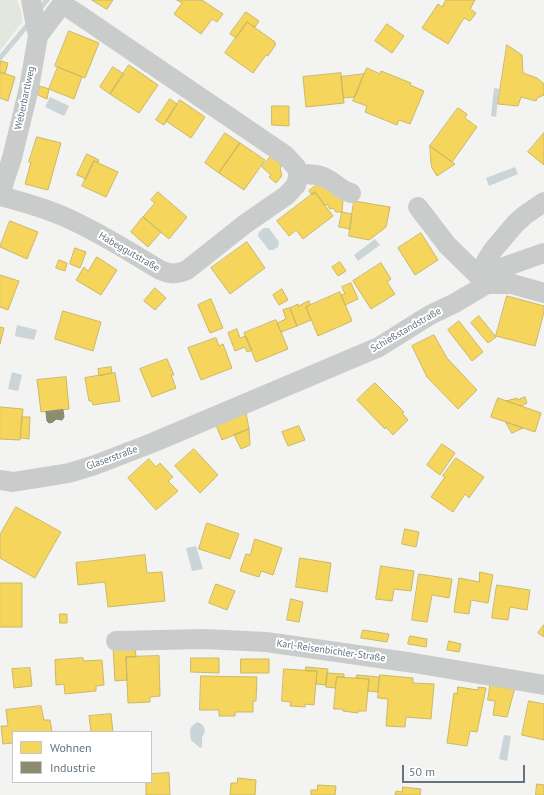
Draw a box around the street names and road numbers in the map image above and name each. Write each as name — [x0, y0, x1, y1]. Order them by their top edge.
street label: Weberbartlweg — [12, 65, 38, 131]
street label: Habeggutstraße — [96, 230, 162, 274]
street label: Schießstandstraße — [369, 305, 443, 355]
street label: Glaserstraße — [85, 443, 139, 473]
street label: Karl-Reisenbichler-Straße — [276, 637, 386, 665]

